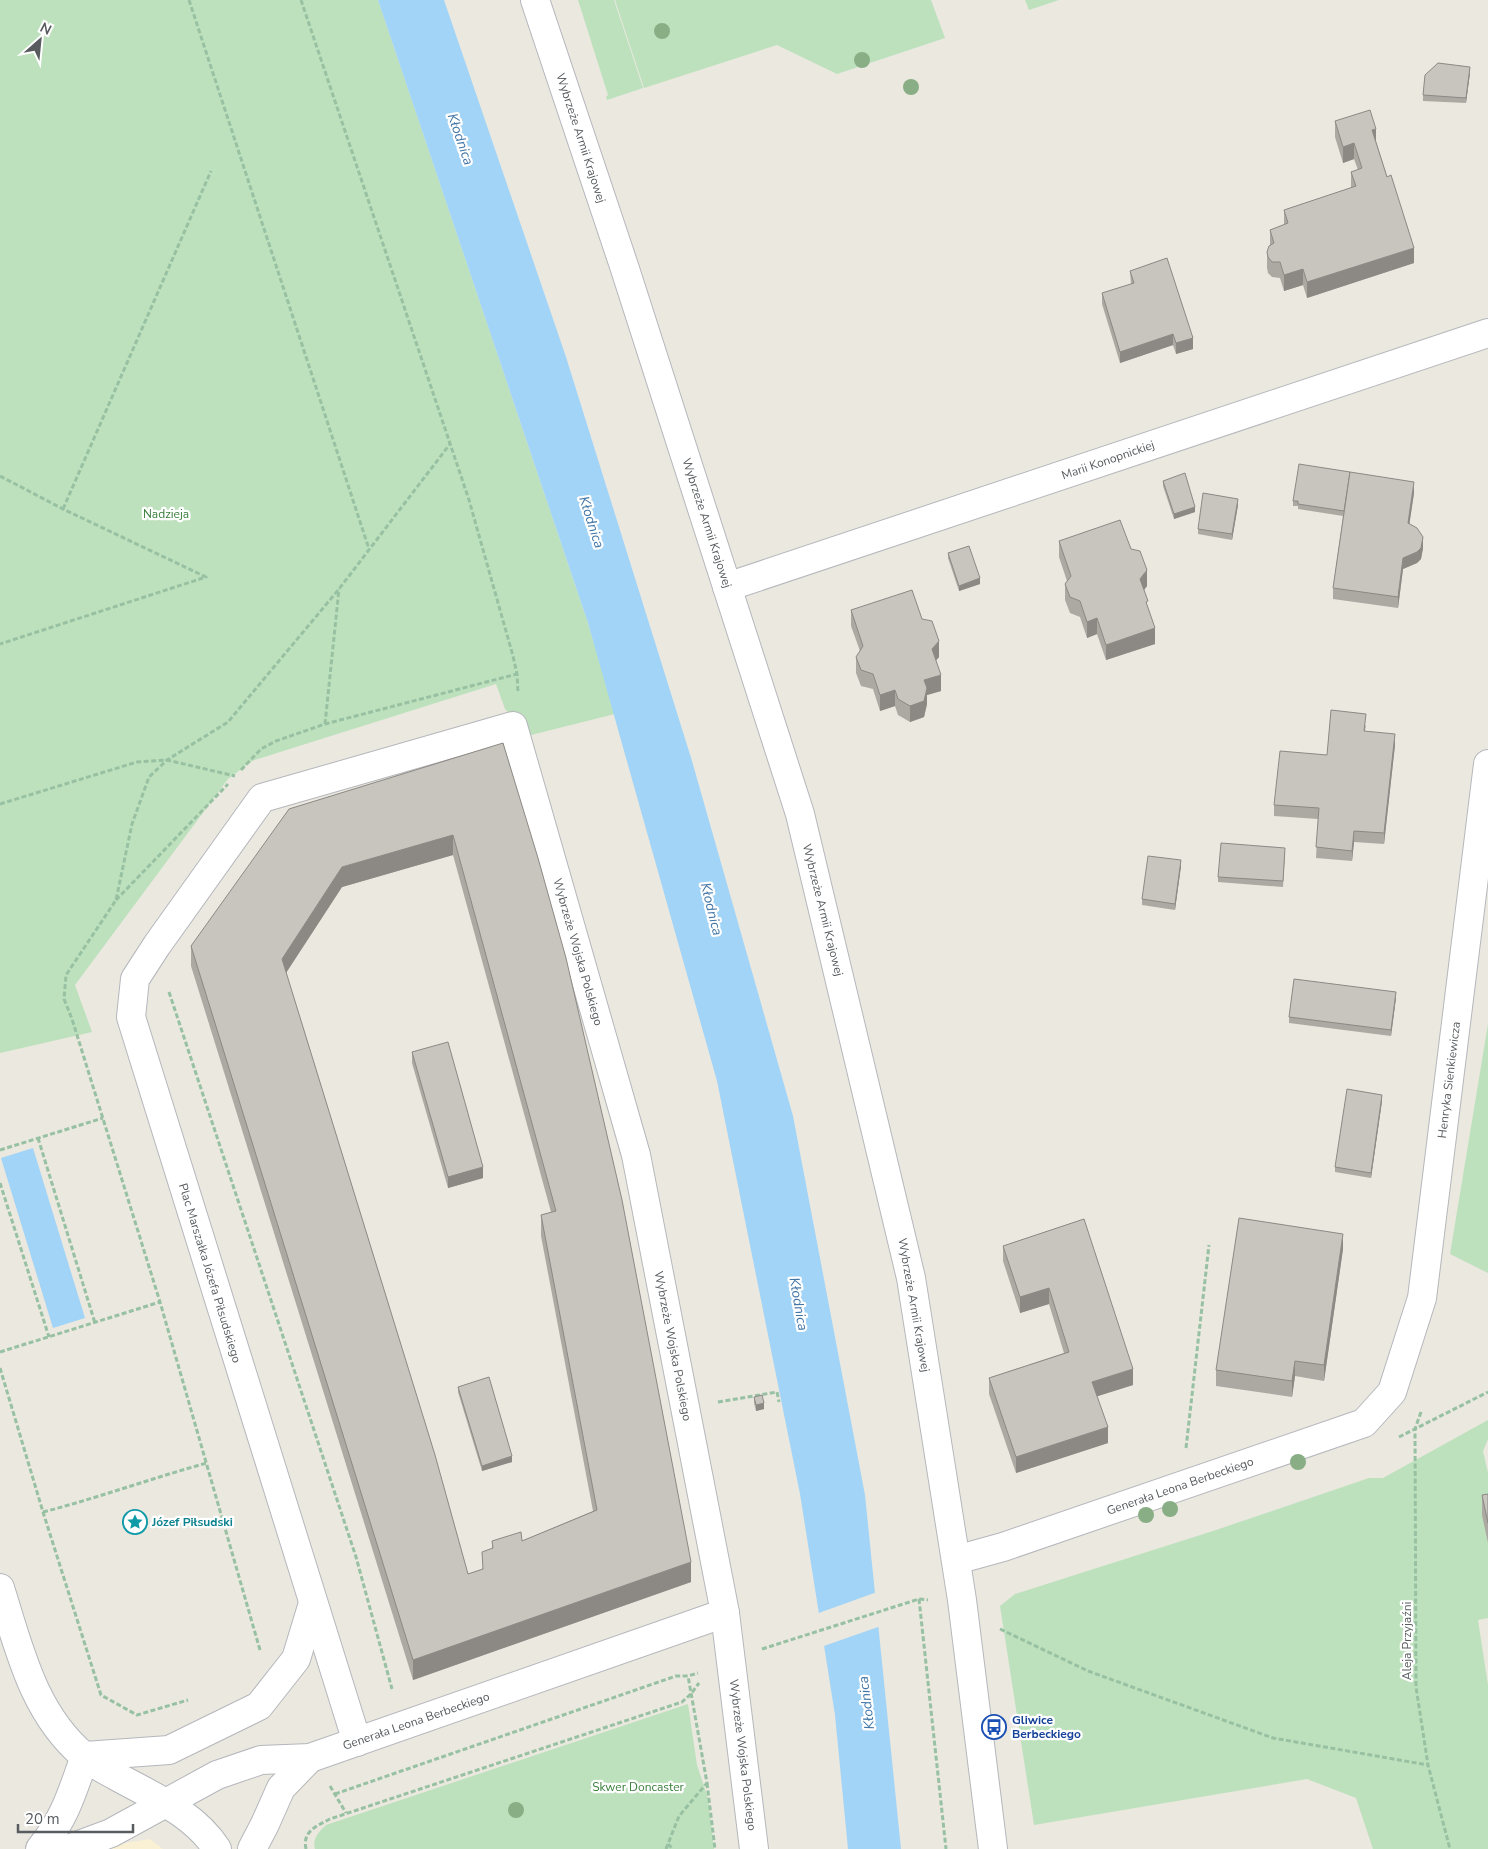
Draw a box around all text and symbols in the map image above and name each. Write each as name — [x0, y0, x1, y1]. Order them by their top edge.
north arrow — [15, 15, 65, 65]
text: N — [37, 18, 55, 40]
street label: Wybrzeże Armii Krajowej — [552, 71, 610, 205]
water label: Kłodnica — [443, 111, 478, 168]
street label: Marii Konopnickiej — [1059, 437, 1157, 483]
street label: Wybrzeże Armii Krajowej — [678, 456, 736, 590]
water label: Kłodnica — [574, 494, 609, 551]
park label: Nadzieja — [143, 506, 189, 522]
street label: Wybrzeże Armii Krajowej — [799, 842, 847, 978]
street label: Wybrzeże Wojska Polskiego — [549, 877, 607, 1028]
water label: Kłodnica — [696, 881, 727, 938]
street label: Henryka Sienkiewicza — [1434, 1021, 1464, 1139]
street label: Plac Marszałka Józefa Piłsudskiego — [175, 1181, 245, 1365]
street label: Wybrzeże Armii Krajowej — [894, 1237, 934, 1373]
street label: Wybrzeże Wojska Polskiego — [651, 1270, 695, 1423]
water label: Kłodnica — [784, 1276, 813, 1332]
street label: Generała Leona Berbeckiego — [1104, 1453, 1256, 1519]
place icon: Józef Piłsudski — [122, 1509, 148, 1535]
place label: Józef Piłsudski — [151, 1514, 233, 1530]
street label: Aleja Przyjaźni — [1399, 1602, 1415, 1680]
water label: Kłodnica — [854, 1675, 879, 1731]
street label: Wybrzeże Wojska Polskiego — [726, 1678, 760, 1832]
street label: Generała Leona Berbeckiego — [340, 1688, 492, 1754]
place label: Gliwice Berbeckiego — [1012, 1712, 1081, 1742]
bus stop icon: Gliwice Berbeckiego — [981, 1714, 1007, 1740]
park label: Skwer Doncaster — [592, 1779, 685, 1795]
scale bar — [18, 1802, 132, 1834]
text: 20 m — [25, 1809, 60, 1829]

